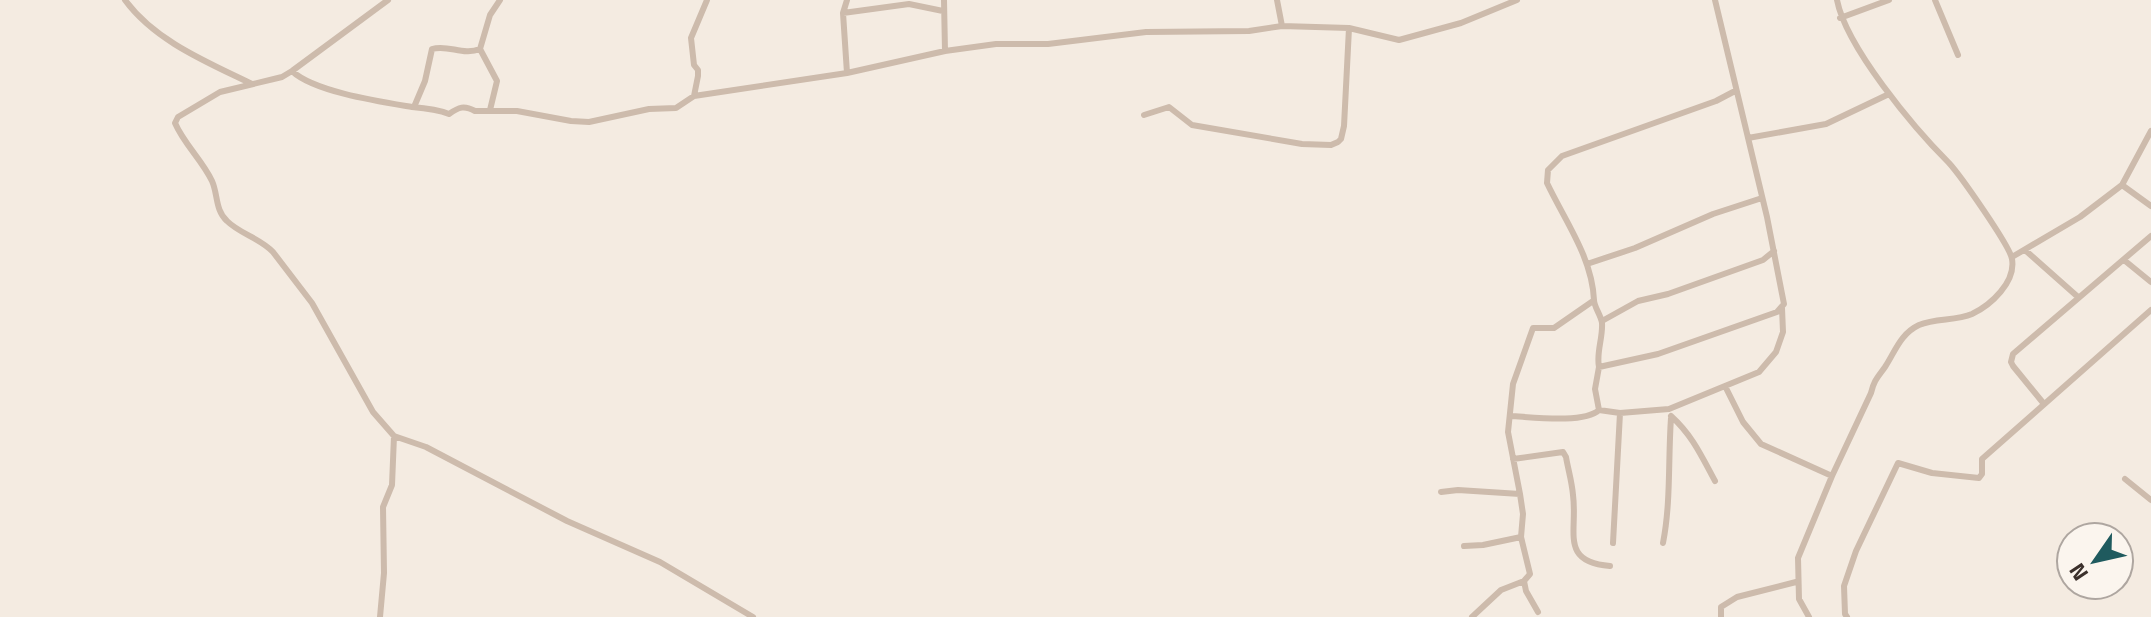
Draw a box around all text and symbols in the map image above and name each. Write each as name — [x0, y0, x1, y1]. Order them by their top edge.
north arrow — [2055, 521, 2135, 601]
text: N — [2060, 556, 2097, 588]

